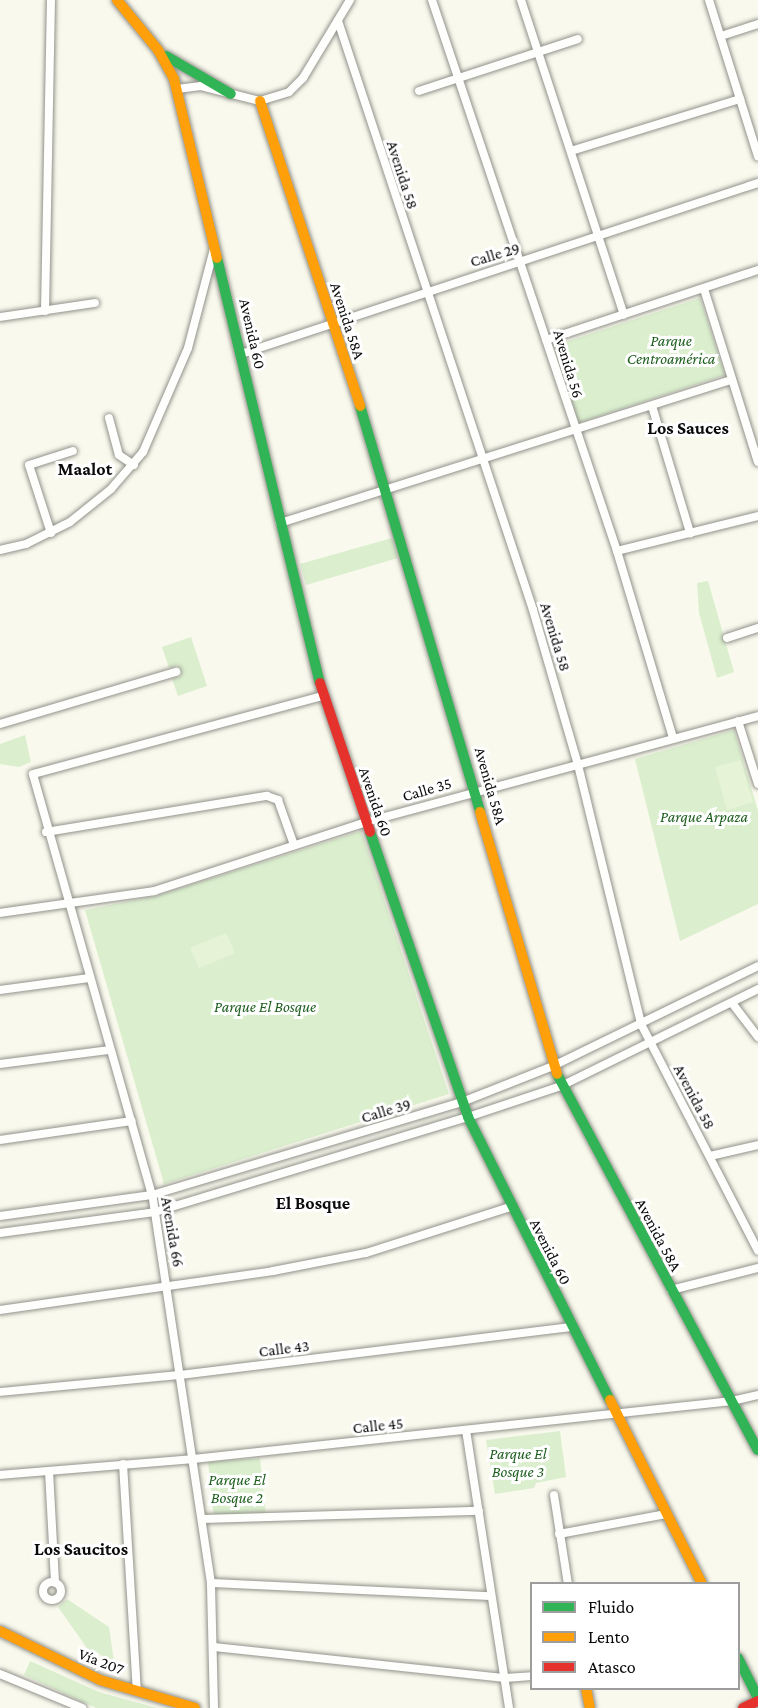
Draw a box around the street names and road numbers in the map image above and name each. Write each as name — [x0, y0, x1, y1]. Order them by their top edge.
street label: Avenida 58 — [382, 138, 422, 212]
street label: Calle 29 — [468, 238, 522, 272]
street label: Avenida 58A — [326, 280, 368, 362]
street label: Avenida 60 — [235, 297, 269, 371]
street label: Avenida 56 — [549, 328, 587, 400]
street label: Avenida 58 — [535, 600, 575, 674]
street label: Avenida 58A — [470, 745, 510, 827]
street label: Avenida 60 — [354, 765, 396, 839]
street label: Calle 35 — [400, 774, 454, 806]
street label: Avenida 58 — [669, 1061, 719, 1133]
street label: Calle 39 — [359, 1094, 413, 1128]
street label: Avenida 66 — [156, 1195, 188, 1269]
street label: Avenida 58A — [631, 1195, 685, 1275]
street label: Avenida 60 — [525, 1216, 575, 1288]
street label: Calle 43 — [258, 1336, 310, 1362]
street label: Calle 45 — [352, 1414, 404, 1438]
street label: Vía 207 — [76, 1645, 126, 1679]

